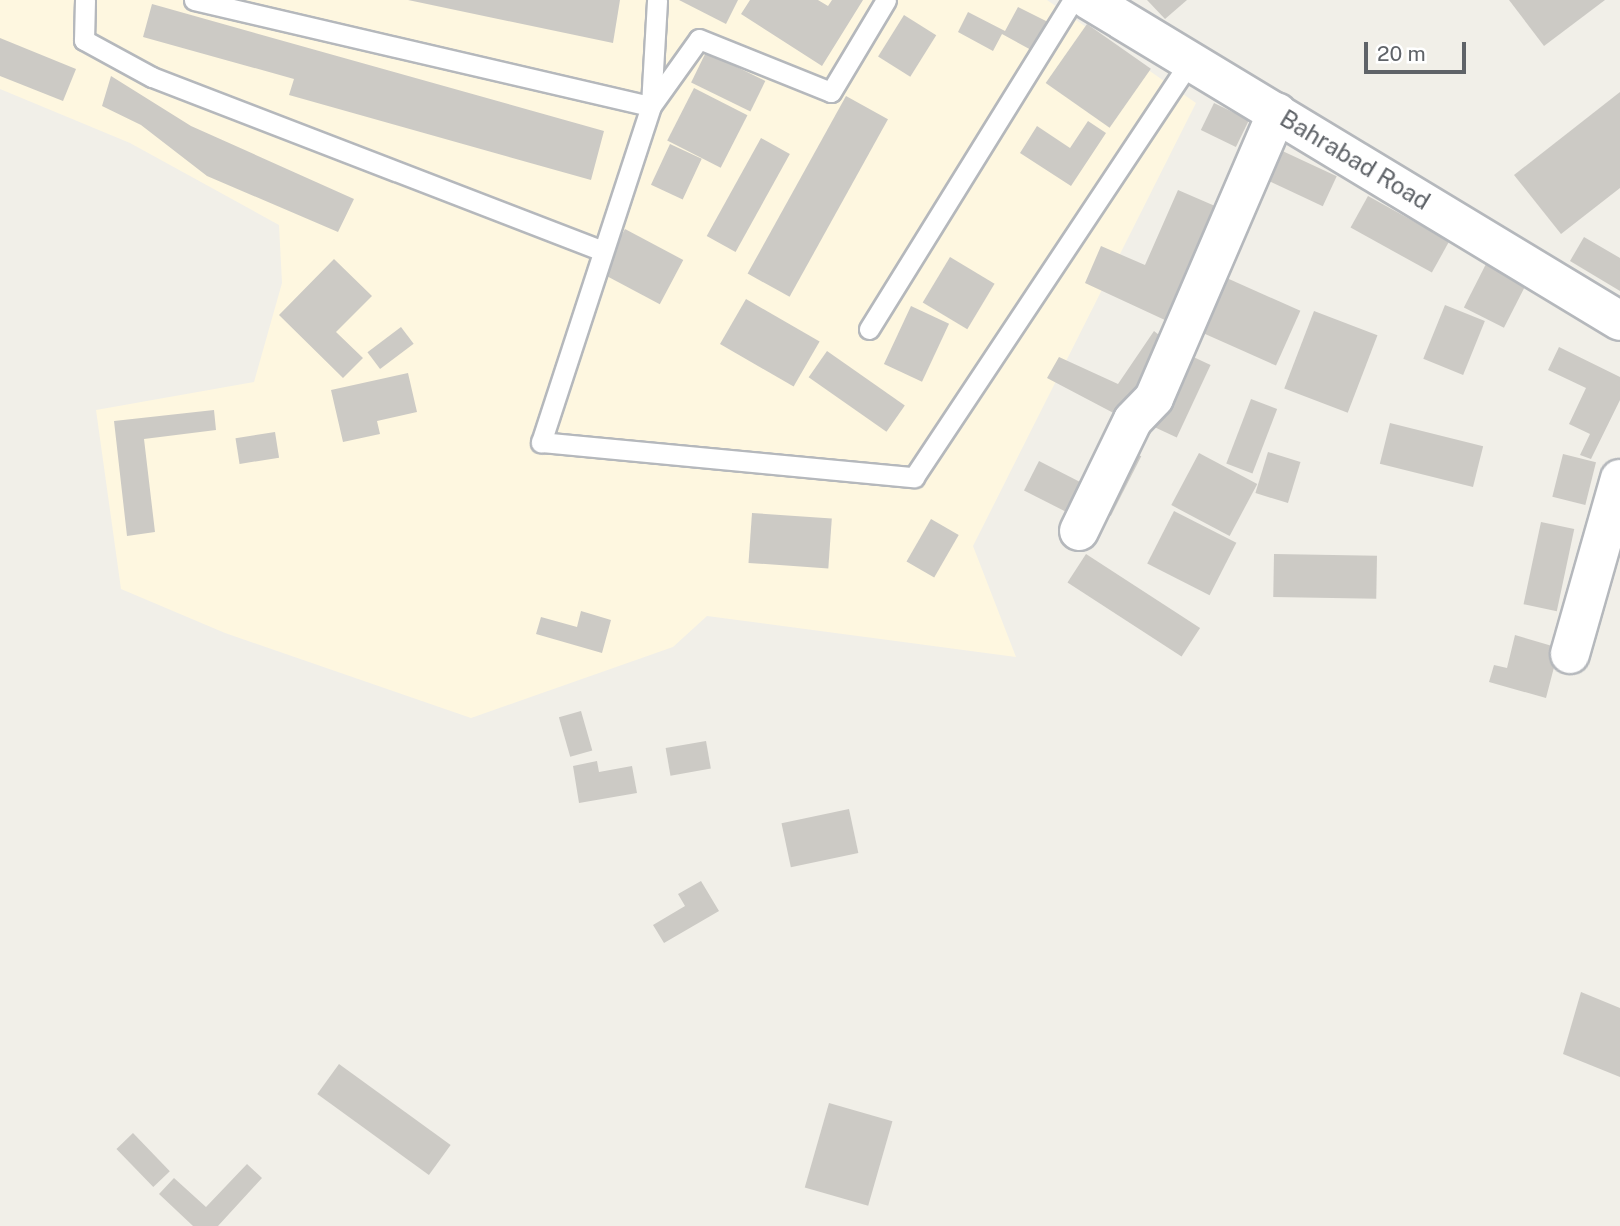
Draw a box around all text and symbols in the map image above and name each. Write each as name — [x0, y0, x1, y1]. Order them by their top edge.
scale bar — [1368, 28, 1470, 72]
text: 20 m — [1377, 41, 1426, 66]
street label: Bahrabad Road — [1275, 104, 1435, 216]

